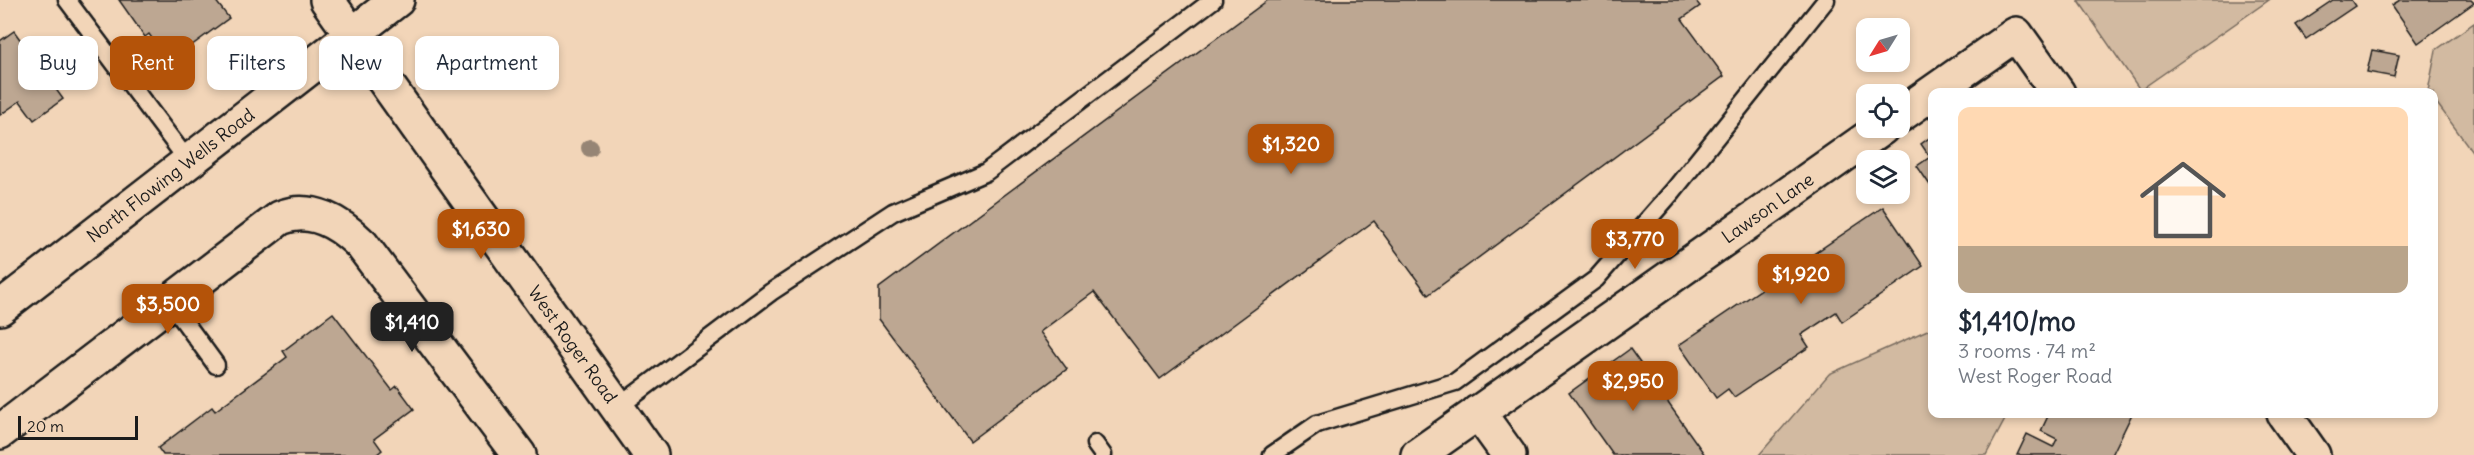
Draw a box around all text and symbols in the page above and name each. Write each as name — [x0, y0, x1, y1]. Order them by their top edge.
north arrow — [1856, 18, 1910, 72]
map controls — [1856, 18, 1910, 204]
chip: Buy — [18, 36, 98, 90]
chip: Rent — [110, 36, 195, 90]
chip: Filters — [207, 36, 307, 90]
chip: New — [319, 36, 403, 90]
chip: Apartment — [415, 36, 559, 90]
button: locate — [1856, 84, 1910, 138]
street label: North Flowing Wells Road — [82, 103, 259, 247]
pin: $1,320 — [1242, 124, 1340, 175]
text: $1,320 — [1262, 131, 1320, 156]
icon: home — [2129, 146, 2237, 254]
button: layers — [1856, 150, 1910, 204]
street label: Lawson Lane — [1717, 168, 1818, 248]
pin: $1,630 — [432, 209, 530, 260]
text: $1,630 — [452, 216, 510, 241]
pin: $3,770 — [1586, 219, 1684, 270]
text: $3,770 — [1605, 226, 1665, 251]
pin: $1,920 — [1752, 254, 1850, 305]
text: $1,920 — [1772, 261, 1830, 286]
street label: West Roger Road — [523, 281, 623, 408]
pin: $3,500 — [119, 284, 217, 335]
text: $3,500 — [136, 291, 200, 316]
pin: $1,410 — [363, 302, 461, 353]
text: $1,410/mo — [1958, 305, 2076, 338]
text: $1,410 — [385, 309, 439, 334]
text: 3 rooms · 74 m² — [1958, 338, 2096, 363]
pin: $2,950 — [1584, 361, 1682, 412]
text: West Roger Road — [1958, 363, 2112, 388]
text: $2,950 — [1602, 368, 1664, 393]
scale bar — [18, 413, 138, 440]
text: 20 m — [27, 416, 64, 436]

